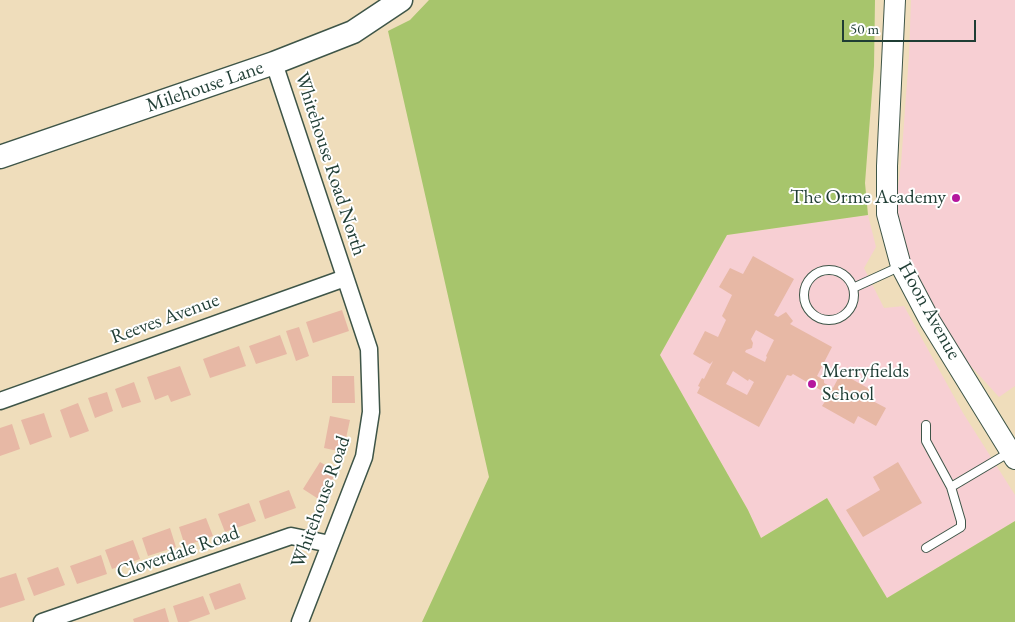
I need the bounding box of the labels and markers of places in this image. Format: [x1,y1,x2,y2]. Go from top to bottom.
place label: The Orme Academy [790,186,946,210]
marker: The Orme Academy [950,192,962,204]
place label: Merryfields School [822,360,909,407]
marker: Merryfields School [806,378,818,390]

